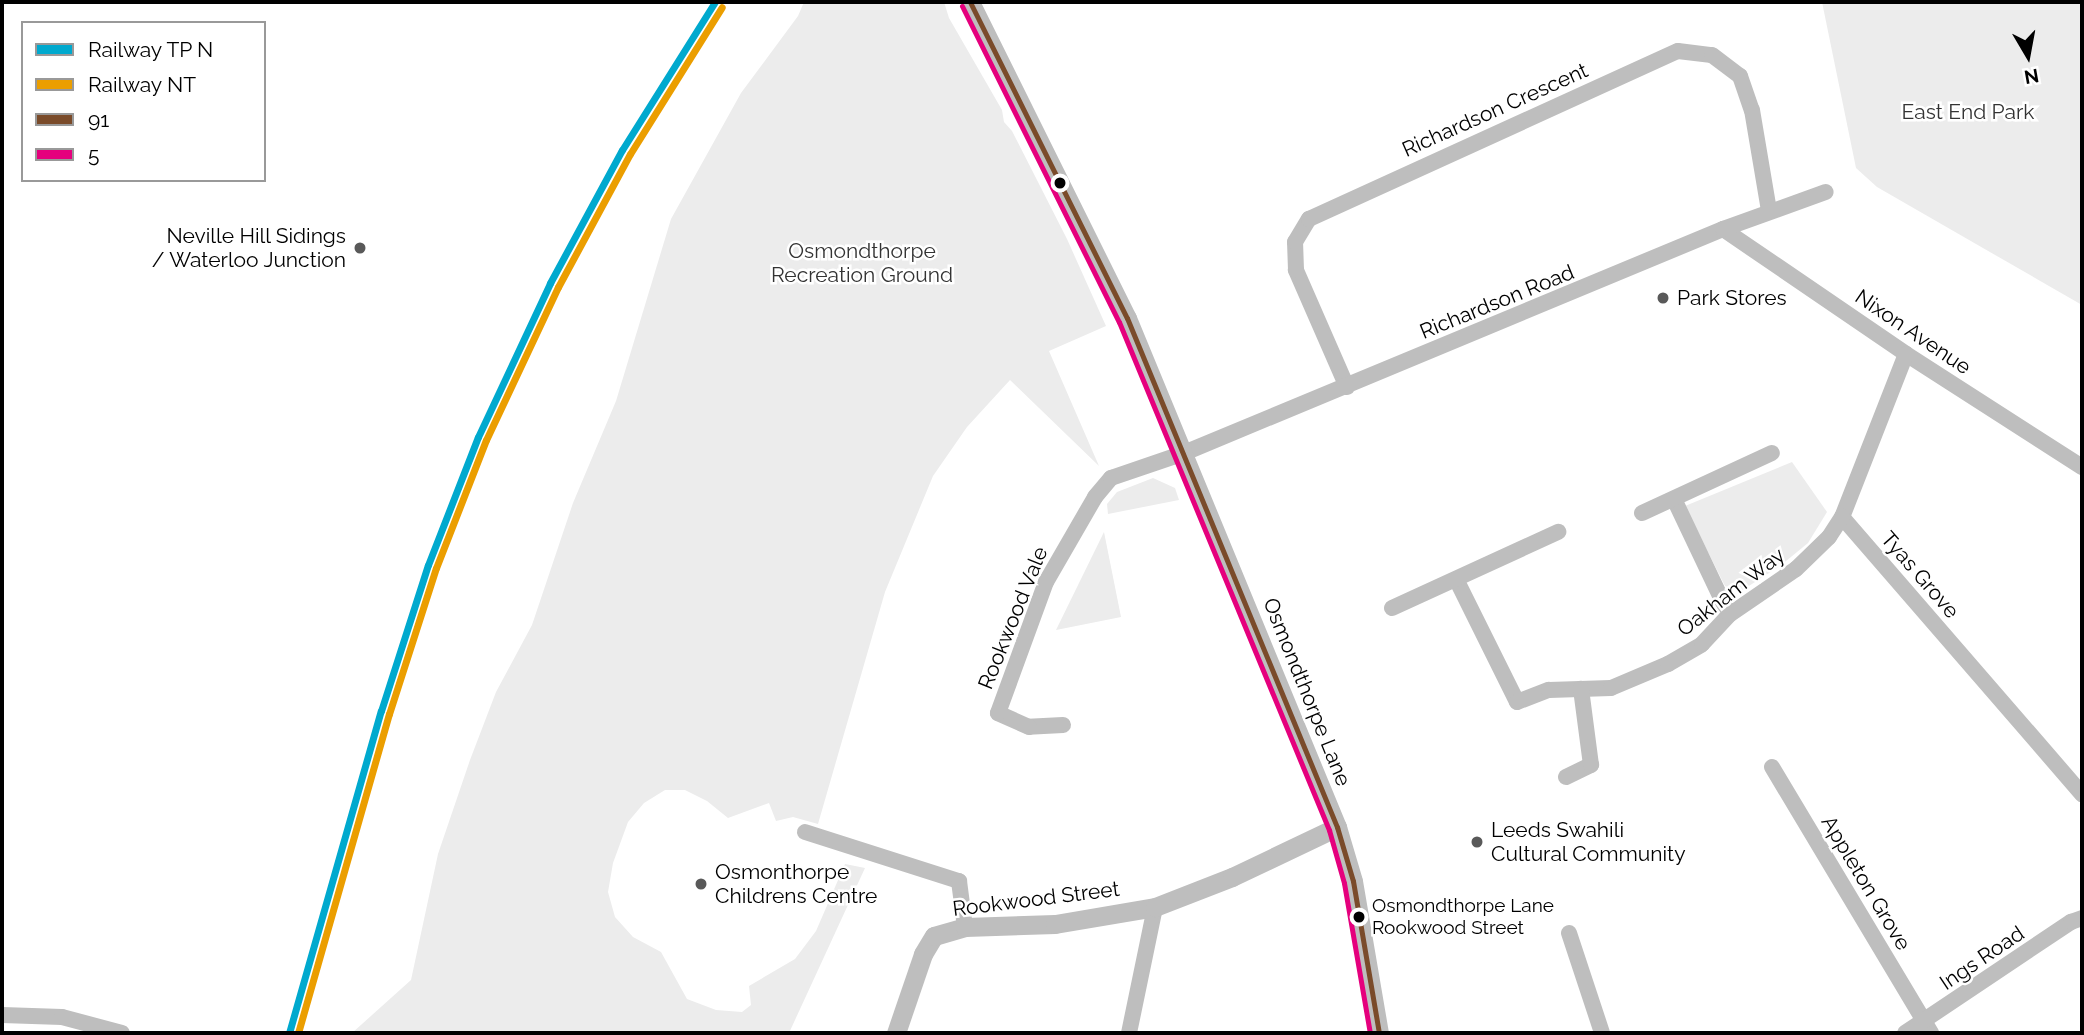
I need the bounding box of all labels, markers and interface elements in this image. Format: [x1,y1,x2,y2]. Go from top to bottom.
legend [21,21,266,182]
north arrow [1993,21,2063,91]
text: Railway TP N [88,37,213,62]
street label: Richardson Crescent [1398,58,1592,162]
text: N [2023,65,2041,89]
text: Railway NT [88,72,196,97]
park label: East End Park [1902,99,2034,125]
text: 91 [88,107,109,132]
text: 5 [88,142,99,167]
unlabelled marker [1053,176,1067,190]
place label: Neville Hill Sidings / Waterloo Junction [151,223,346,273]
park label: Osmondthorpe Recreation Ground [771,238,953,288]
marker: Neville Hill Sidings / Waterloo Junction [352,240,368,256]
street label: Richardson Road [1416,260,1578,344]
street label: Nixon Avenue [1850,284,1976,380]
place label: Park Stores [1677,285,1787,311]
marker: Park Stores [1655,290,1671,306]
street label: Tyas Grove [1876,527,1964,623]
street label: Oakham Way [1672,542,1790,642]
street label: Rookwood Vale [973,543,1053,693]
street label: Osmondthorpe Lane [1258,594,1356,790]
street label: Appleton Grove [1816,811,1916,955]
place label: Leeds Swahili Cultural Community [1491,817,1686,867]
marker: Leeds Swahili Cultural Community [1469,834,1485,850]
place label: Osmonthorpe Childrens Centre [715,859,877,909]
marker: Osmonthorpe Childrens Centre [693,876,709,892]
street label: Rookwood Street [951,876,1121,922]
place label: Osmondthorpe Lane Rookwood Street [1372,895,1554,939]
marker: Osmondthorpe Lane Rookwood Street [1352,910,1366,924]
street label: Ings Road [1935,921,2029,995]

